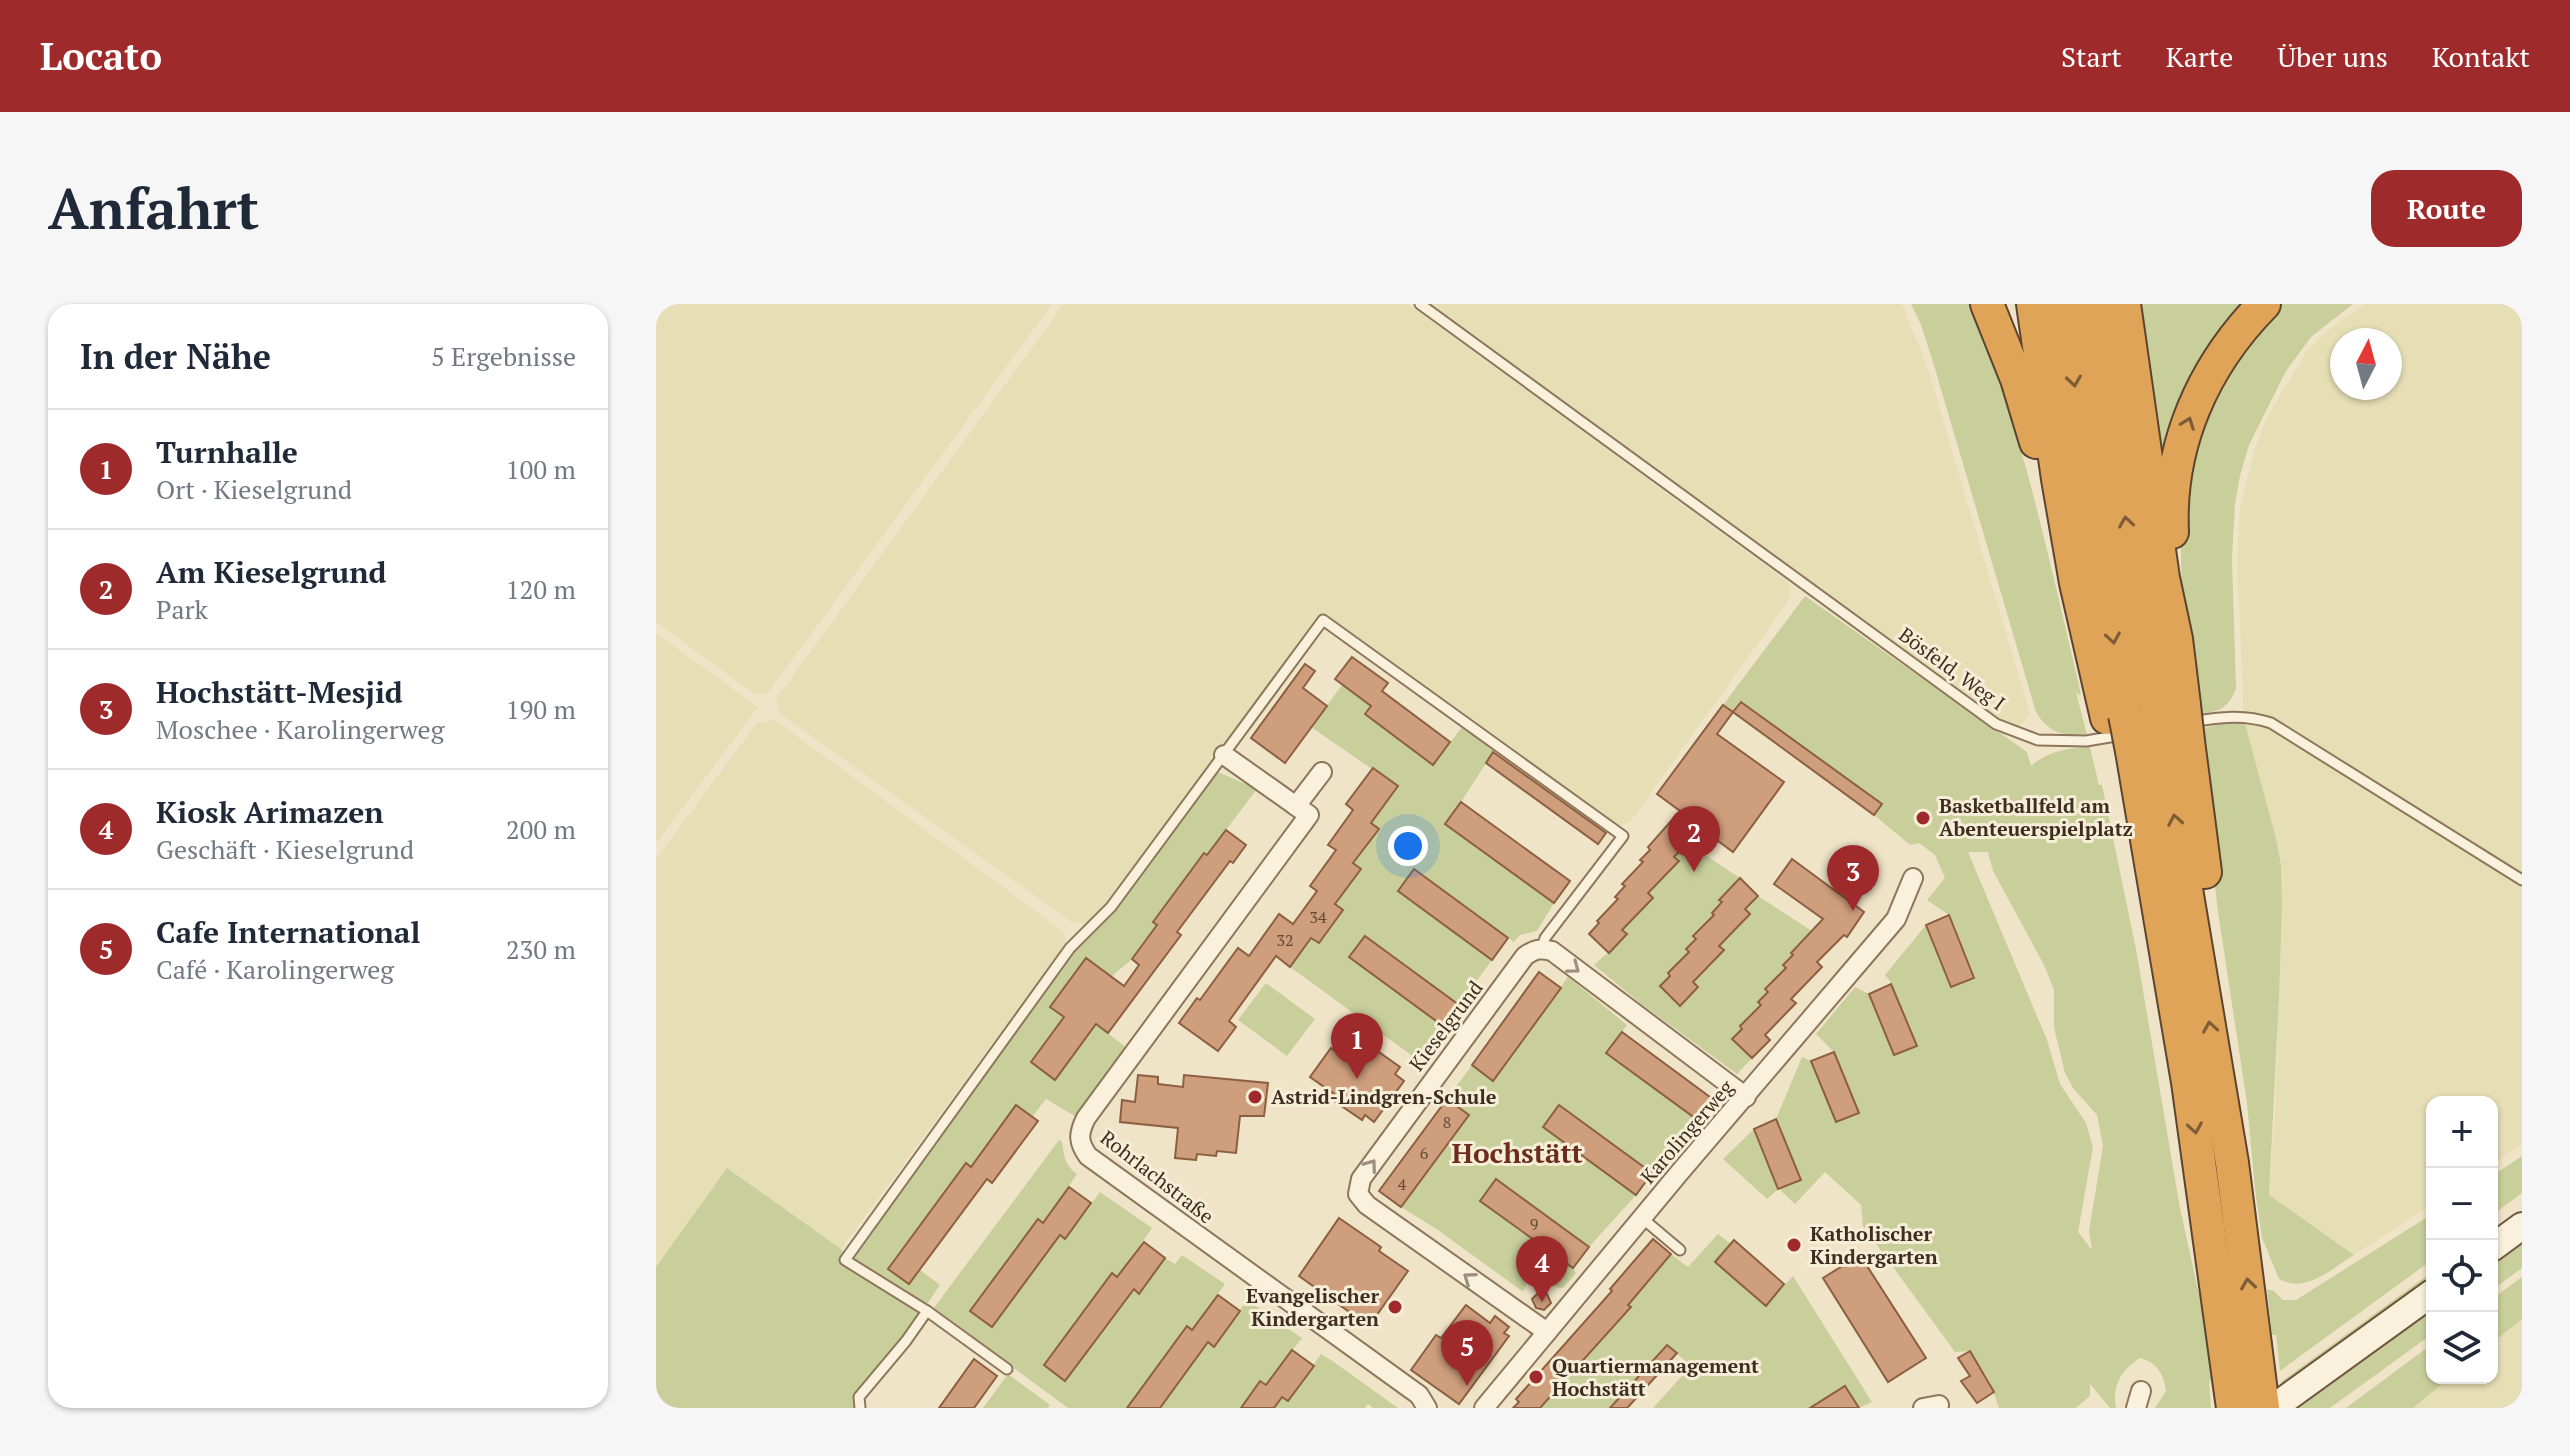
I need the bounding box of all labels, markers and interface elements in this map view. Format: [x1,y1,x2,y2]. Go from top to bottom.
text: Locato [40,31,162,81]
text: Start [2061,38,2122,75]
text: Karte [2166,38,2233,75]
text: Über uns [2277,38,2388,75]
text: Kontakt [2432,38,2530,75]
button: Route [2371,170,2522,247]
text: Anfahrt [48,171,259,245]
north arrow [2330,328,2402,400]
text: In der Nähe [80,334,271,379]
text: 5 Ergebnisse [431,339,576,373]
one-way arrow [2065,374,2082,388]
one-way arrow [2178,417,2194,431]
text: Turnhalle [156,432,298,472]
text: 1 [99,452,113,486]
text: 100 m [506,452,576,486]
text: Ort · Kieselgrund [156,472,352,506]
one-way arrow [2118,515,2135,529]
text: Am Kieselgrund [156,552,387,592]
text: 2 [99,572,113,606]
text: 120 m [506,572,576,606]
text: Park [156,592,208,626]
street label: Bösfeld, Weg I [1894,621,2011,716]
one-way arrow [2104,632,2121,645]
text: Hochstätt-Mesjid [156,672,403,712]
text: 3 [99,692,113,726]
text: 190 m [506,692,576,726]
text: Moschee · Karolingerweg [156,712,444,746]
text: Kiosk Arimazen [156,792,384,832]
place label: Basketballfeld am Abenteuerspielplatz [1939,792,2133,842]
pin: 2 [1668,806,1720,872]
marker: Basketballfeld am Abenteuerspielplatz [1914,809,1932,827]
text: 4 [99,812,113,846]
text: 200 m [506,812,576,846]
one-way arrow [2167,813,2184,827]
your location [1388,826,1428,866]
text: Geschäft · Kieselgrund [156,832,414,866]
pin: 3 [1827,845,1879,911]
house number: 34 [1309,906,1327,928]
text: Cafe International [156,912,420,952]
house number: 32 [1276,929,1294,951]
text: 5 [99,932,113,966]
text: 230 m [506,932,576,966]
text: Café · Karolingerweg [156,952,394,986]
one-way arrow [1565,958,1580,972]
street label: Kieselgrund [1403,975,1488,1076]
pin: 1 [1331,1013,1383,1079]
one-way arrow [2202,1020,2219,1034]
street label: Karolingerweg [1634,1074,1739,1189]
place label: Astrid-Lindgren-Schule [1271,1083,1497,1110]
marker: Astrid-Lindgren-Schule [1246,1088,1264,1106]
map controls [2426,1096,2498,1384]
button: + [2426,1096,2498,1168]
house number: 8 [1443,1111,1451,1133]
one-way arrow [2186,1121,2203,1135]
street label: Rohrlachstraße [1095,1124,1219,1229]
district label: Hochstätt [1451,1134,1583,1171]
house number: 6 [1420,1142,1429,1164]
one-way arrow [1362,1159,1376,1173]
button: − [2426,1168,2498,1240]
house number: 4 [1398,1173,1407,1195]
house number: 9 [1530,1213,1538,1235]
place label: Katholischer Kindergarten [1810,1220,1938,1270]
pin: 4 [1516,1236,1568,1302]
marker: Katholischer Kindergarten [1785,1236,1803,1254]
button: locate [2426,1240,2498,1312]
one-way arrow [1464,1273,1478,1288]
one-way arrow [2240,1277,2257,1291]
place label: Evangelischer Kindergarten [1246,1282,1379,1332]
marker: Evangelischer Kindergarten [1386,1298,1404,1316]
button: layers [2426,1312,2498,1384]
pin: 5 [1441,1320,1493,1386]
place label: Quartiermanagement Hochstätt [1552,1352,1759,1402]
marker: Quartiermanagement Hochstätt [1527,1368,1545,1386]

